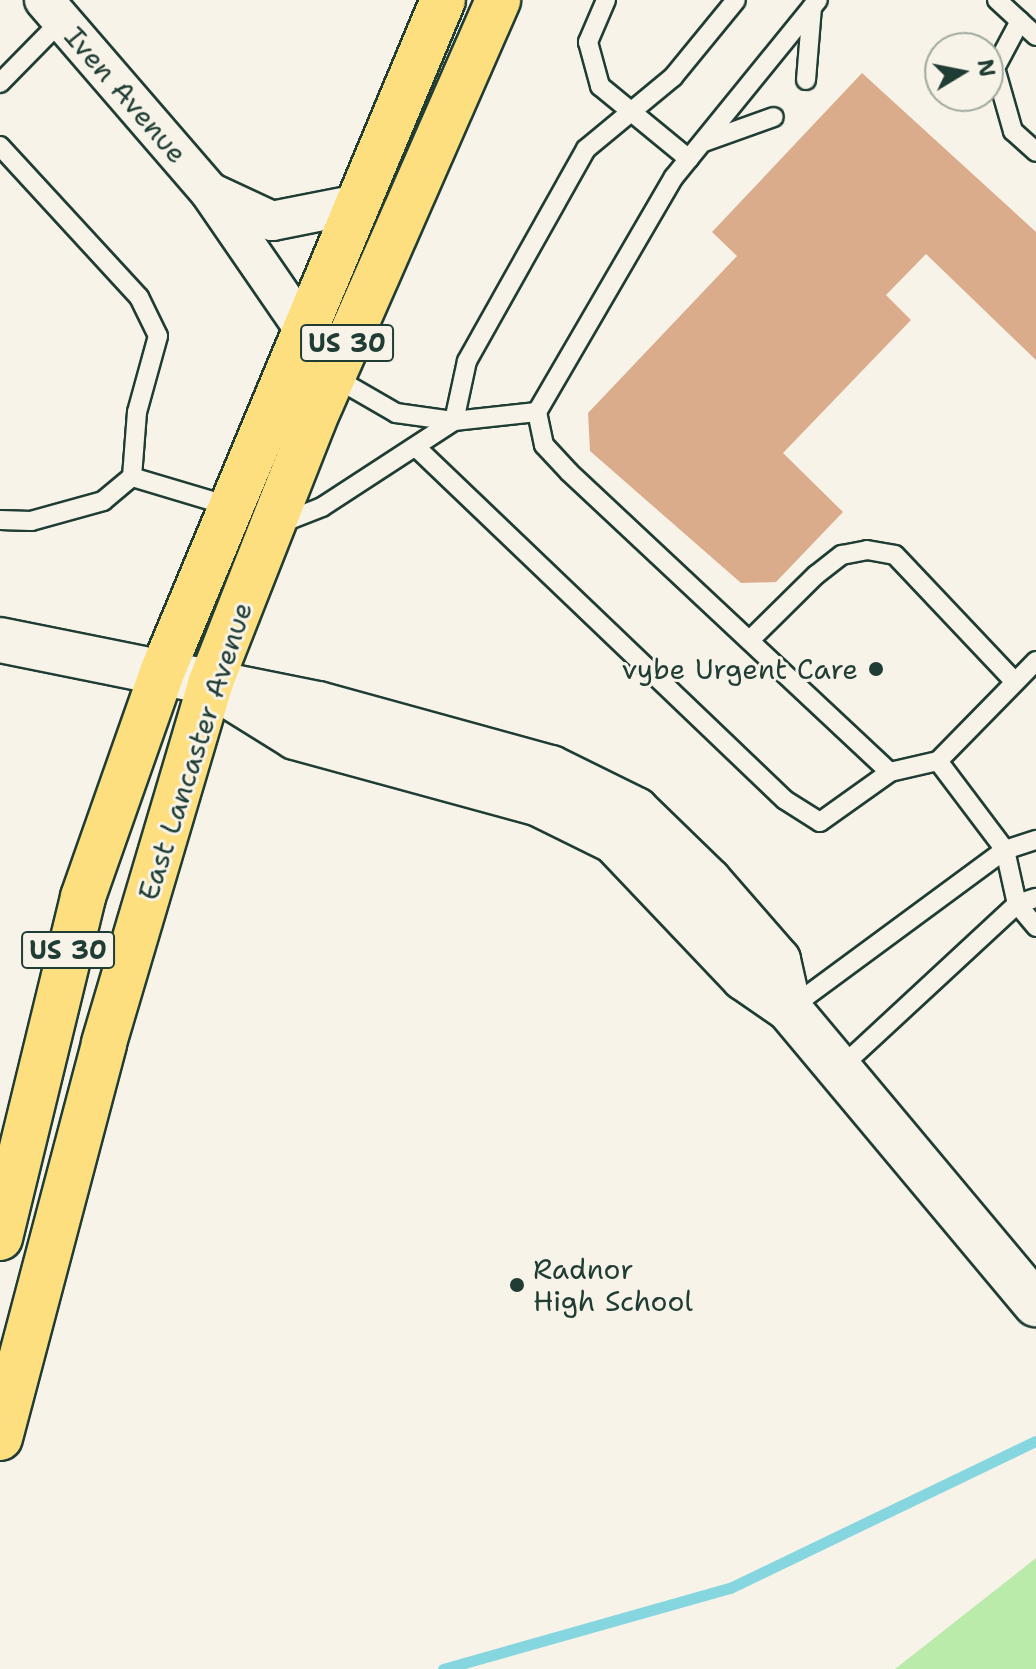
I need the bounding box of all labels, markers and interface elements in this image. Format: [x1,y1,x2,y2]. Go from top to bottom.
street label: Iven Avenue [58,20,194,170]
north arrow [924,32,1004,112]
text: N [970,57,1002,79]
road number: US 30 [299,321,395,365]
street label: East Lancaster Avenue [131,598,259,904]
place label: vybe Urgent Care [622,652,858,686]
marker: vybe Urgent Care [865,658,887,680]
road number: US 30 [20,928,116,972]
place label: Radnor High School [533,1252,693,1318]
marker: Radnor High School [508,1276,526,1294]

